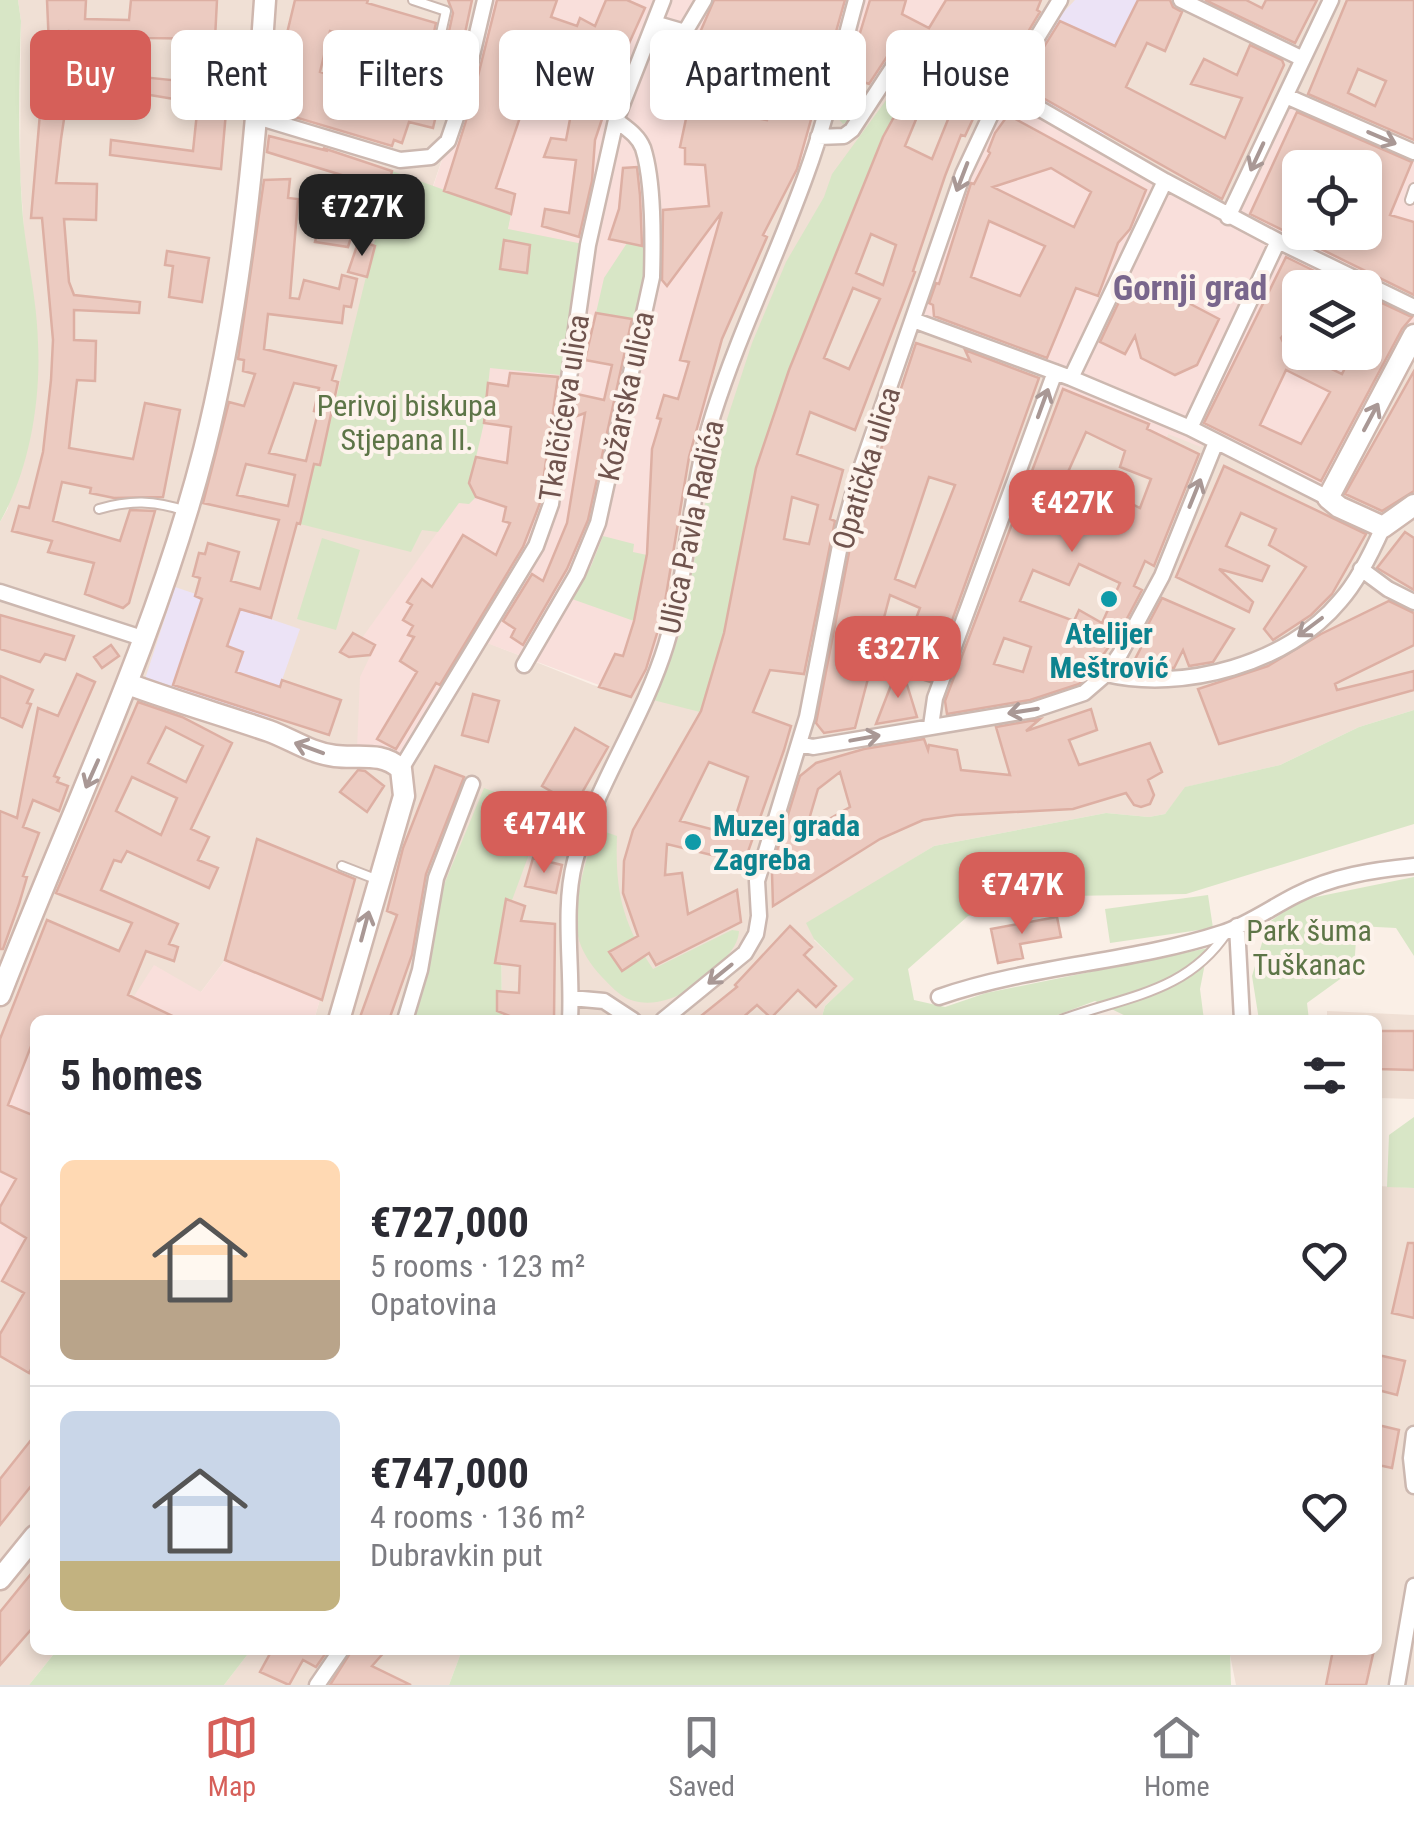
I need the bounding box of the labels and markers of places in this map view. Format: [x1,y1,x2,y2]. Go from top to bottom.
pin: €727K [292,174,432,259]
pin: €427K [1002,470,1142,555]
marker: Atelijer Meštrović [1098,588,1120,610]
pin: €327K [828,616,968,701]
place label: Atelijer Meštrović [1050,616,1168,685]
pin: €474K [474,791,614,876]
place label: Muzej grada Zagreba [713,808,860,877]
marker: Muzej grada Zagreba [682,831,704,853]
pin: €747K [952,852,1092,937]

